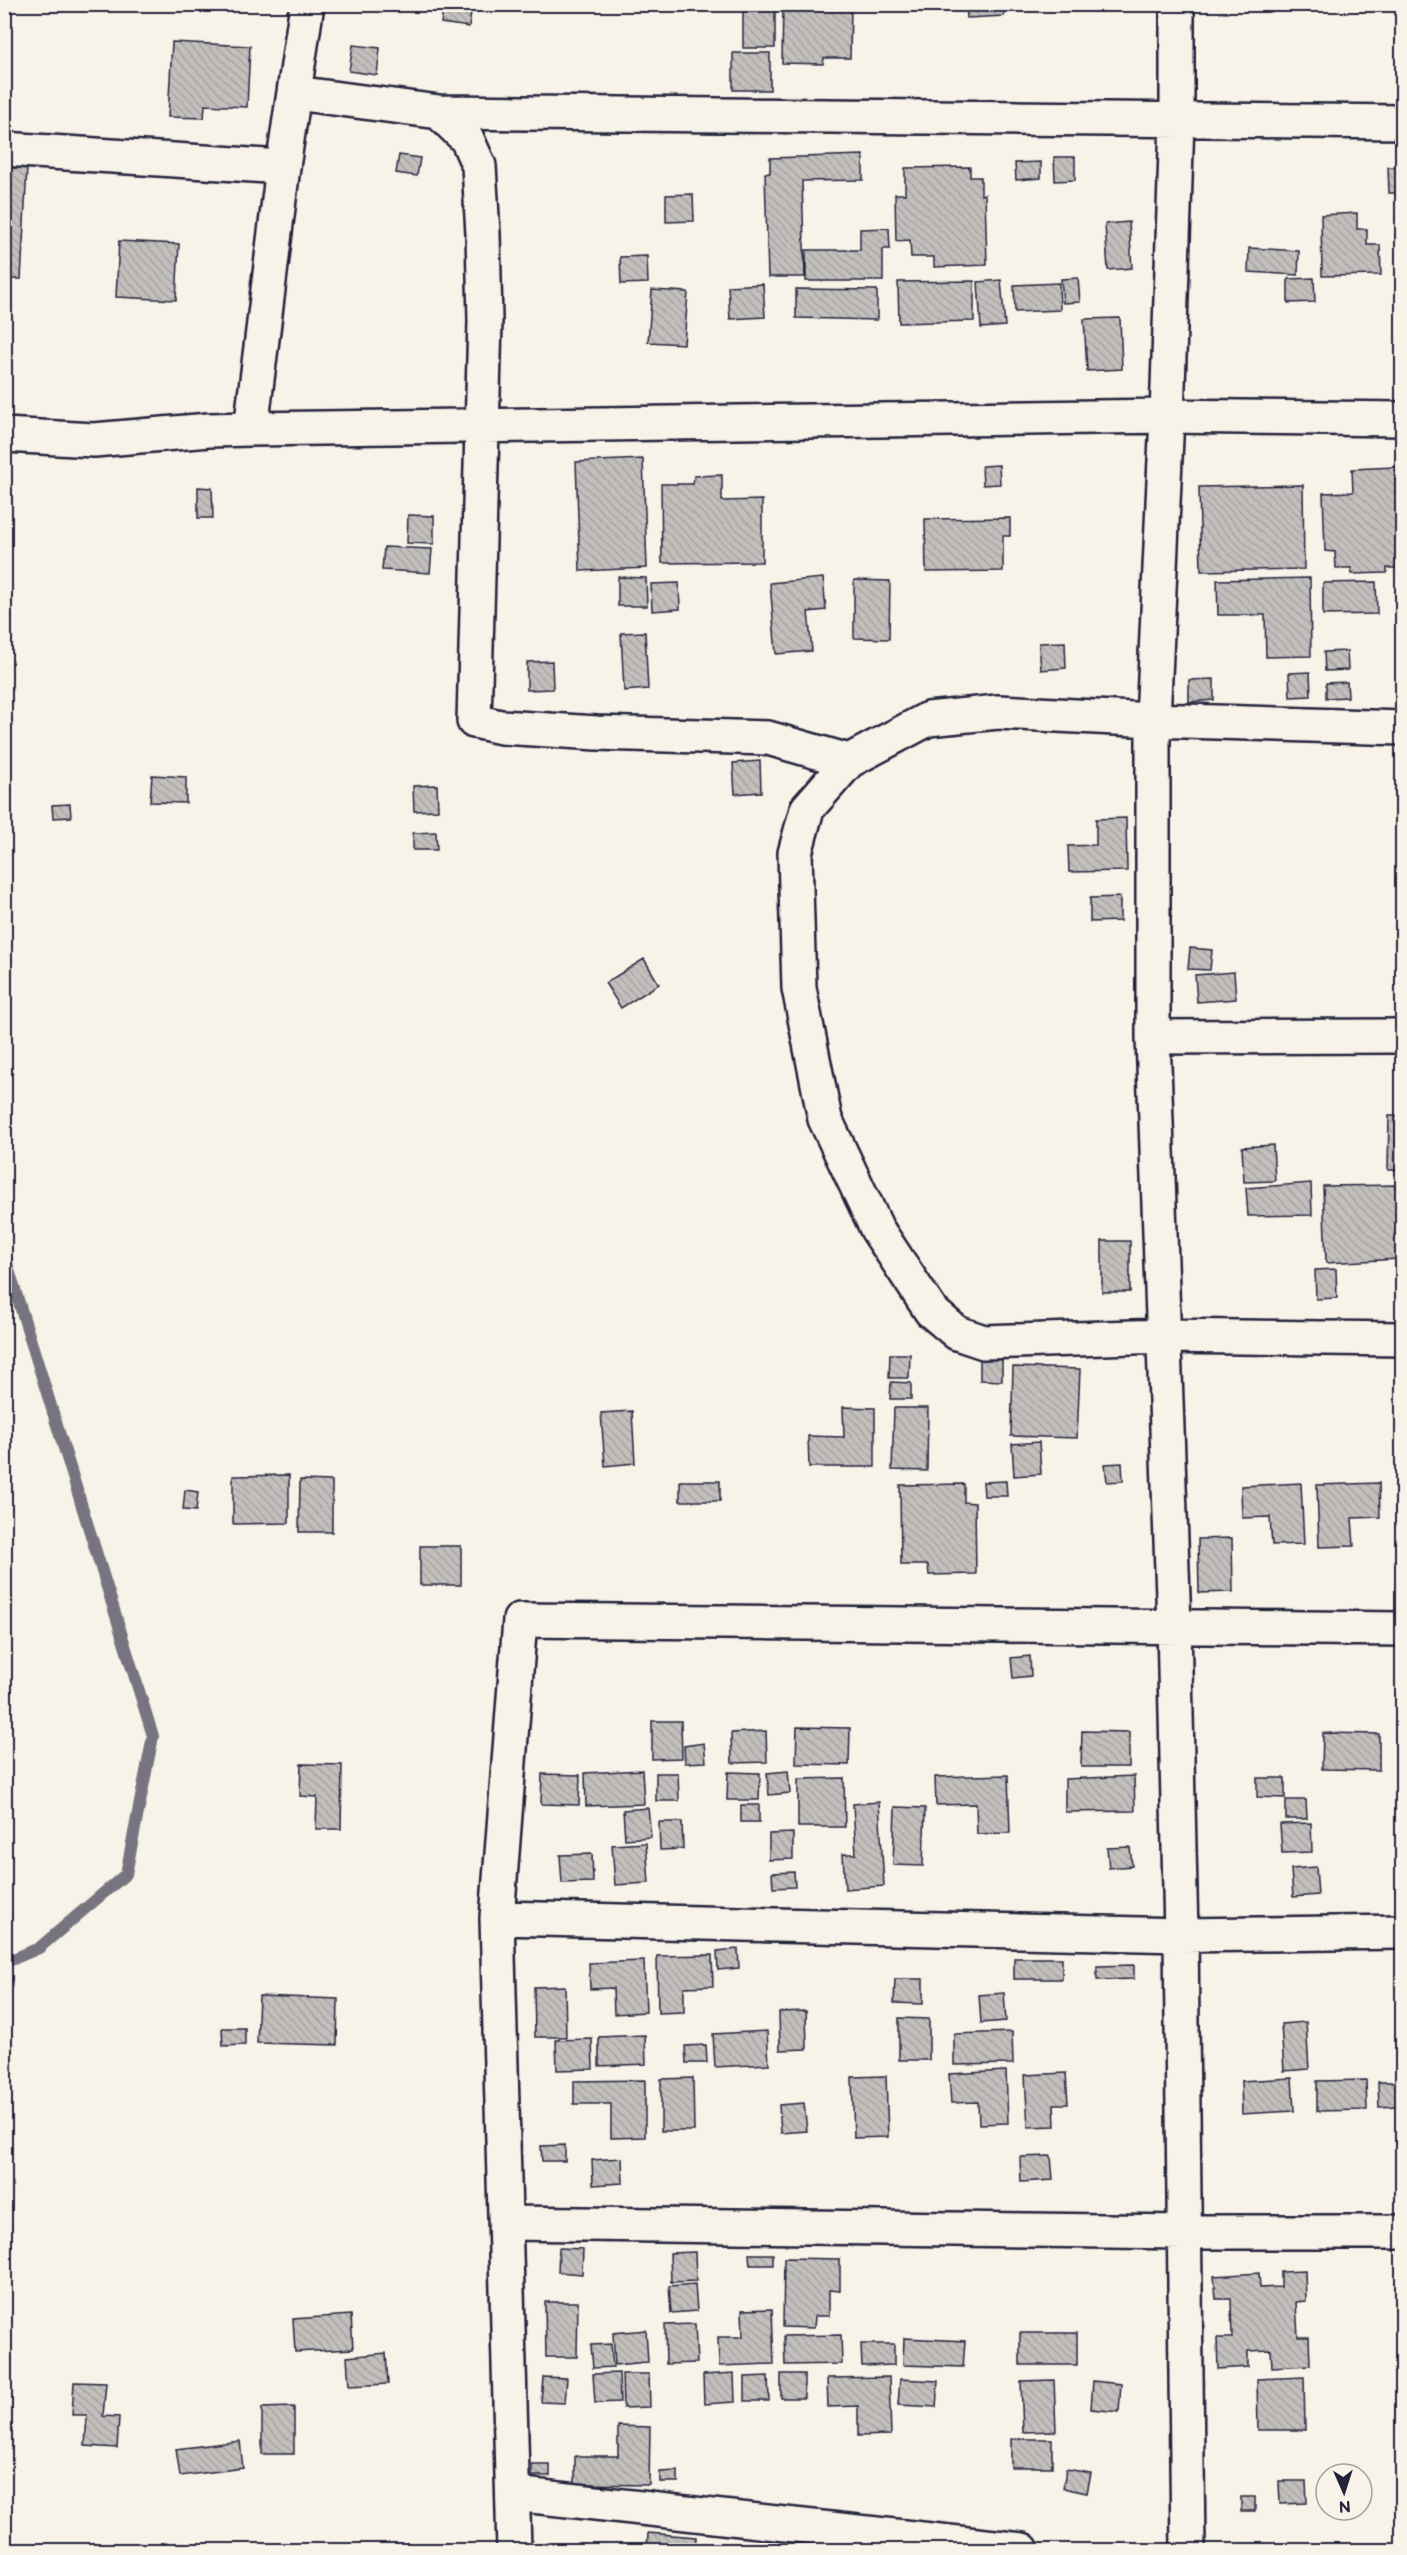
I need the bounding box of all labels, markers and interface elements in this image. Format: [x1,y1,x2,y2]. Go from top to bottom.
north arrow [1314,2462,1374,2522]
text: N [1338,2496,1351,2515]

